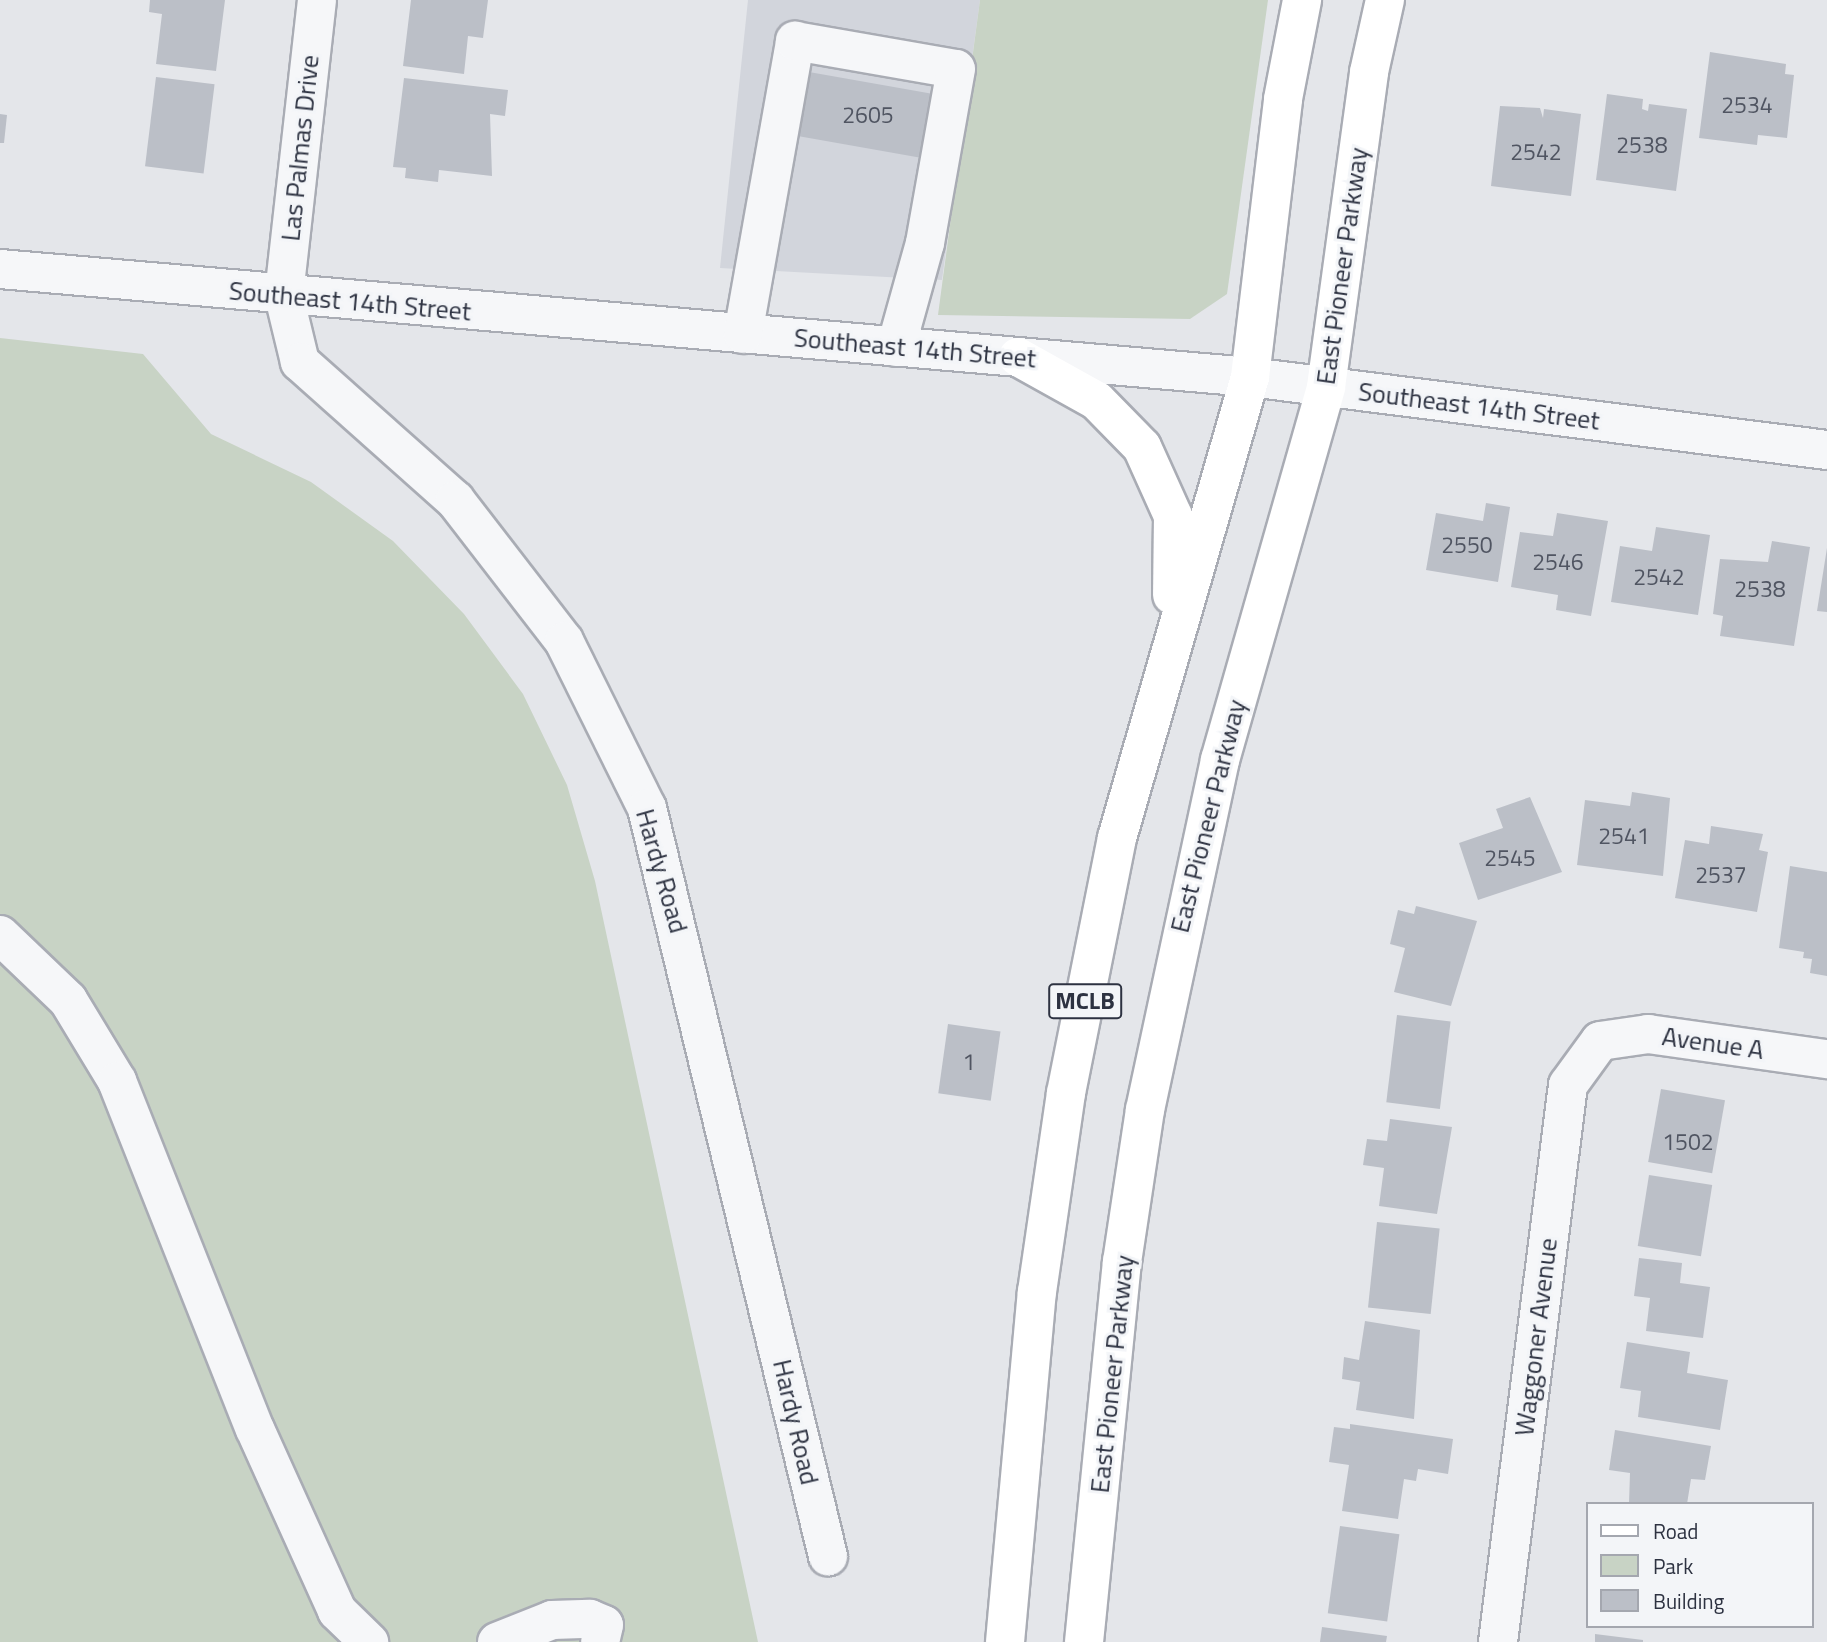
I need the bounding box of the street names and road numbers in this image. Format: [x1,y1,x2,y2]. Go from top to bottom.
street label: Las Palmas Drive [275,53,325,243]
street label: East Pioneer Parkway [1310,145,1374,387]
street label: Southeast 14th Street [228,275,472,327]
street label: Southeast 14th Street [793,322,1037,374]
street label: Southeast 14th Street [1357,376,1601,436]
street label: East Pioneer Parkway [1164,696,1252,936]
street label: Hardy Road [629,805,695,937]
road number: MCLB [1046,981,1124,1021]
street label: Avenue A [1660,1020,1766,1066]
street label: Waggoner Avenue [1508,1236,1564,1438]
street label: East Pioneer Parkway [1084,1254,1140,1494]
street label: Hardy Road [766,1356,826,1488]

